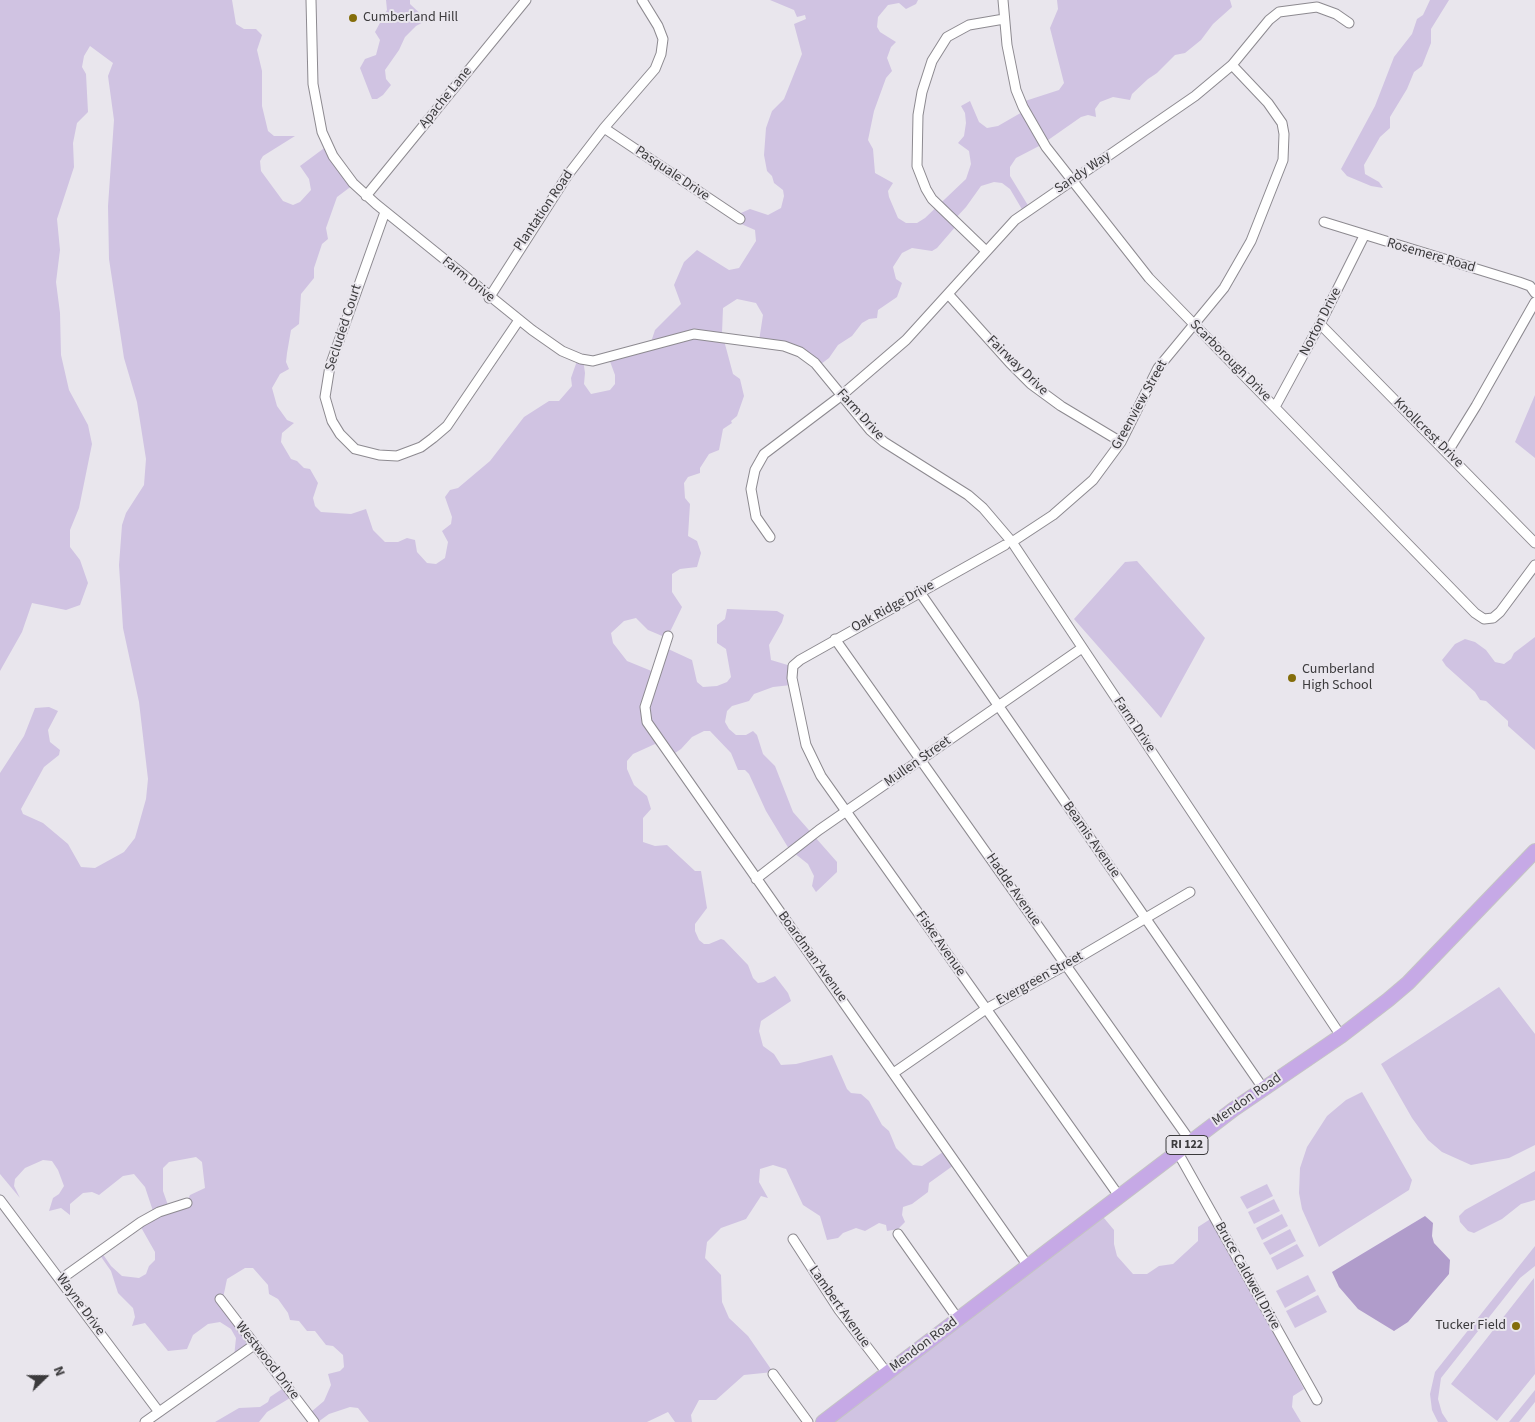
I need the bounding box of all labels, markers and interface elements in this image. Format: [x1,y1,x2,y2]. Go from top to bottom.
place label: Cumberland Hill [363,10,458,26]
marker: Cumberland Hill [347,12,359,24]
street label: Apache Lane [416,64,476,132]
street label: Pasquale Drive [632,143,712,205]
street label: Sandy Way [1052,148,1114,198]
street label: Plantation Road [511,167,577,255]
street label: Rosemere Road [1385,235,1477,277]
street label: Farm Drive [438,254,498,306]
street label: Secluded Court [322,283,366,373]
street label: Norton Drive [1297,285,1345,359]
street label: Scarborough Drive [1186,317,1274,405]
street label: Fairway Drive [983,333,1051,399]
street label: Greenview Street [1108,357,1172,453]
street label: Farm Drive [833,386,887,444]
street label: Knollcrest Drive [1390,395,1466,471]
street label: Oak Ridge Drive [849,577,937,637]
place label: Cumberland High School [1302,662,1375,694]
marker: Cumberland High School [1286,672,1298,684]
street label: Farm Drive [1109,694,1159,756]
street label: Mullen Street [881,733,955,791]
street label: Beamis Avenue [1059,799,1123,881]
street label: Hadde Avenue [982,851,1044,929]
street label: Fiske Avenue [911,908,969,980]
street label: Boardman Avenue [774,909,850,1005]
street label: Evergreen Street [994,948,1086,1010]
street label: Mendon Road [1209,1070,1285,1130]
road number: RI 122 [1166,1136,1208,1154]
street label: Bruce Caldwell Drive [1211,1219,1283,1333]
street label: Lambert Avenue [805,1263,873,1351]
street label: Wayne Drive [52,1271,108,1339]
street label: Mendon Road [887,1314,961,1376]
place label: Tucker Field [1435,1318,1506,1334]
street label: Westwood Drive [231,1319,303,1403]
marker: Tucker Field [1510,1320,1522,1332]
north arrow [20,1352,70,1402]
text: N [48,1363,70,1379]

